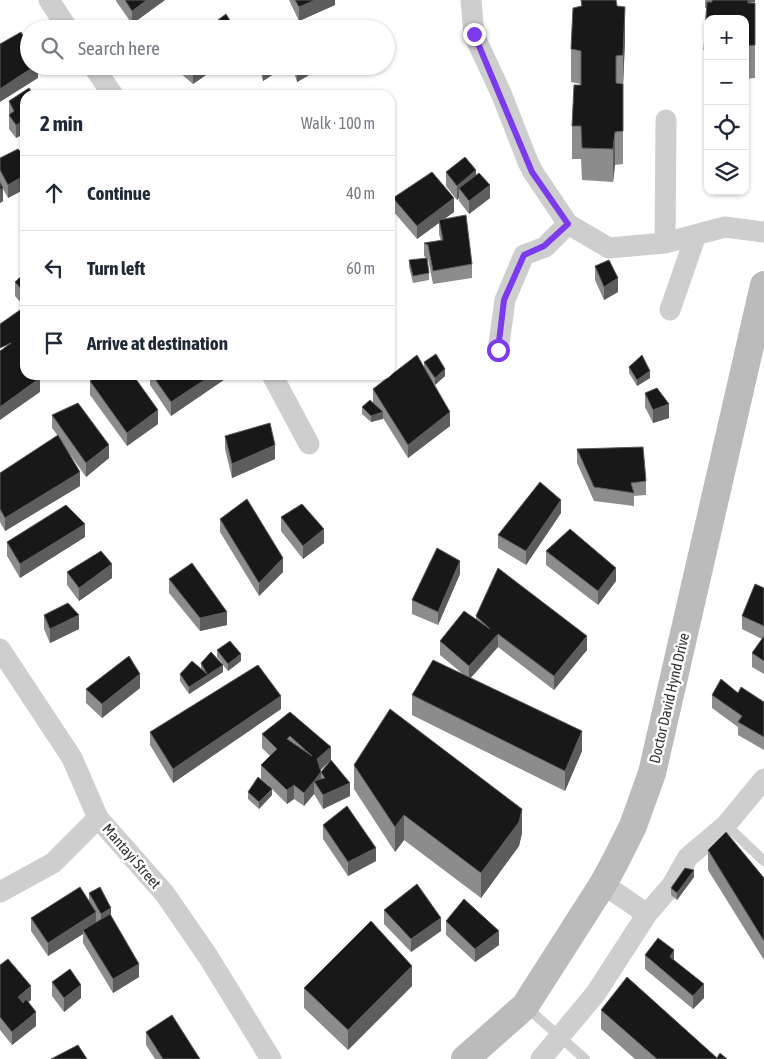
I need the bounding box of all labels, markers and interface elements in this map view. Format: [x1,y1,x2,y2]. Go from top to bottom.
map controls [704,15,749,195]
button: + [704,15,749,60]
search box [20,20,395,75]
route end [463,23,486,46]
icon: search [38,34,66,62]
text: Search here [78,37,160,59]
button: − [704,60,749,105]
button: locate [704,105,749,150]
text: 2 min [40,111,83,135]
text: Walk · 100 m [301,114,375,132]
button: layers [704,150,749,195]
icon: ahead [40,179,68,207]
text: Continue [87,182,151,204]
text: 40 m [346,184,375,202]
icon: left [40,254,68,282]
text: Turn left [87,257,145,279]
text: 60 m [346,259,375,277]
icon: arrive [40,329,68,357]
text: Arrive at destination [87,332,228,354]
route start [487,339,510,362]
street label: Doctor David Hynd Drive [646,631,692,765]
street label: Mantayi Street [99,820,165,892]

